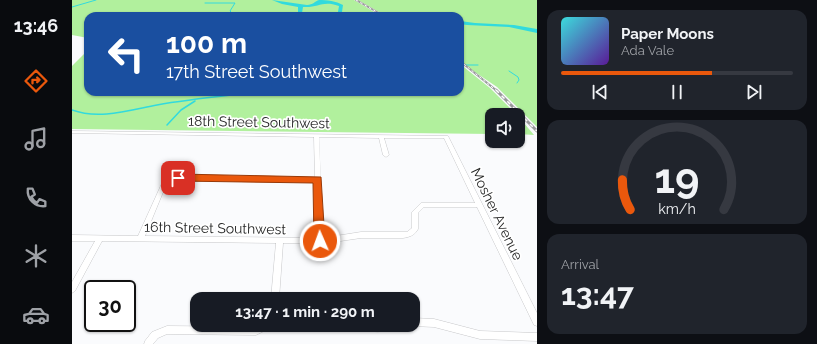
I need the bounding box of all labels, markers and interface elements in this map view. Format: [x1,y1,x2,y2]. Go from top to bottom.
text: 13:46 [14,15,58,36]
text: Paper Moons [621,25,714,43]
text: 100 m [166,27,247,60]
icon: left [100,28,152,80]
text: Ada Vale [621,43,674,58]
text: 17th Street Southwest [166,61,347,82]
icon: directions [22,67,50,95]
icon: previous [589,81,611,103]
icon: pause [666,81,688,103]
icon: next [743,81,765,103]
map controls [485,108,525,148]
button: sound [485,108,525,148]
street label: 18th Street Southwest [188,113,330,131]
icon: music [22,125,50,153]
text: 19 [654,154,700,203]
pin [161,161,195,195]
street label: Mosher Avenue [468,165,526,263]
icon: arrive [167,167,189,189]
icon: phone [22,184,50,212]
text: km/h [658,201,696,217]
street label: 16th Street Southwest [144,219,286,237]
position arrow [299,220,341,262]
icon: climate [22,242,50,270]
text: Arrival [561,257,599,272]
text: 13:47 [561,277,634,312]
speed limit sign: 30 [84,280,136,332]
icon: car [22,301,50,329]
text: 13:47 · 1 min · 290 m [235,303,375,321]

